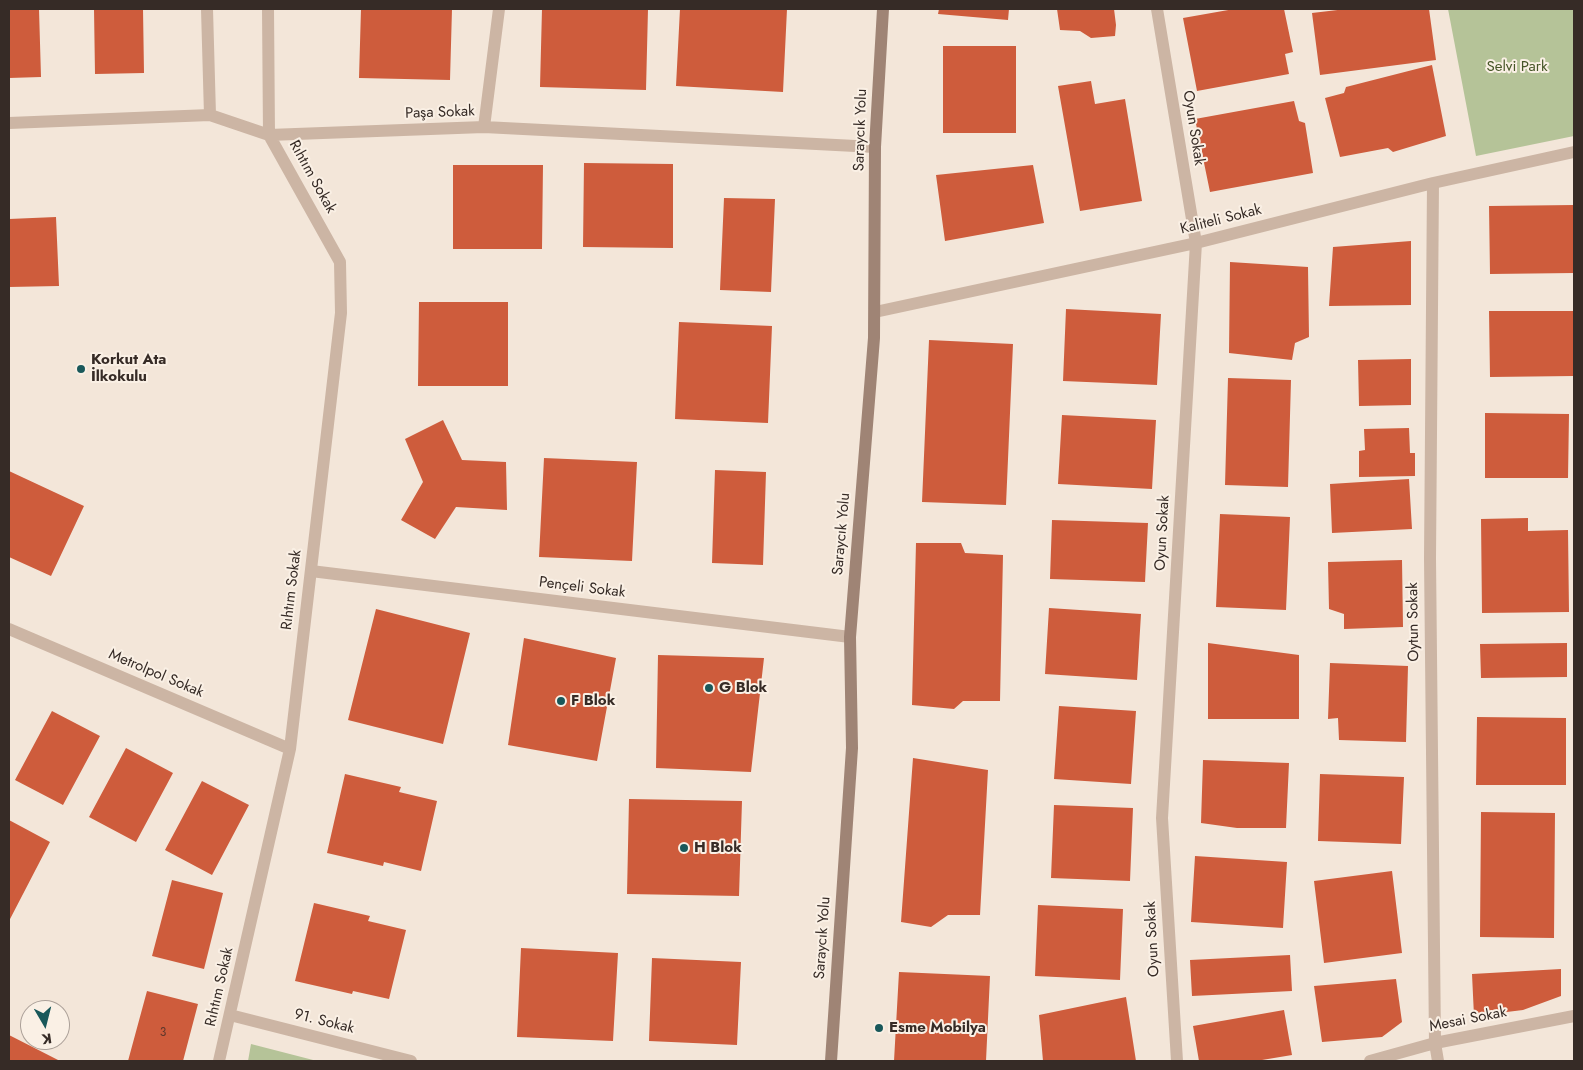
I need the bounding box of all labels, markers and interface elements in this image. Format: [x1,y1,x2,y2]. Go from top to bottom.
park label: Selvi Park [1486,58,1548,76]
street label: Saraycık Yolu [851,88,871,172]
street label: Oyun Sokak [1178,89,1208,167]
street label: Paşa Sokak [405,103,475,123]
street label: Rıhtım Sokak [285,137,339,217]
street label: Kaliteli Sokak [1179,201,1263,239]
place label: Korkut Ata İlkokulu [91,351,166,386]
marker: Korkut Ata İlkokulu [75,363,87,375]
street label: Saraycık Yolu [829,492,855,576]
street label: Oyun Sokak [1152,495,1174,571]
street label: Rıhtım Sokak [278,549,306,631]
street label: Pençeli Sokak [538,574,626,602]
street label: Oytun Sokak [1404,582,1424,662]
street label: Metrolpol Sokak [106,646,206,702]
place label: G Blok [719,679,767,697]
marker: G Blok [703,682,715,694]
place label: F Blok [571,692,615,710]
marker: F Blok [555,695,567,707]
place label: H Blok [694,839,742,857]
marker: H Blok [678,842,690,854]
street label: Saraycık Yolu [811,896,835,980]
street label: Oyun Sokak [1142,901,1164,977]
street label: Rıhtım Sokak [202,946,238,1028]
north arrow [20,1000,70,1050]
street label: Mesai Sokak [1428,1004,1508,1036]
street label: 91. Sokak [292,1006,356,1038]
place label: Esme Mobilya [889,1019,986,1037]
marker: Esme Mobilya [873,1022,885,1034]
house number: 3 [160,1026,166,1040]
text: K [41,1028,53,1049]

